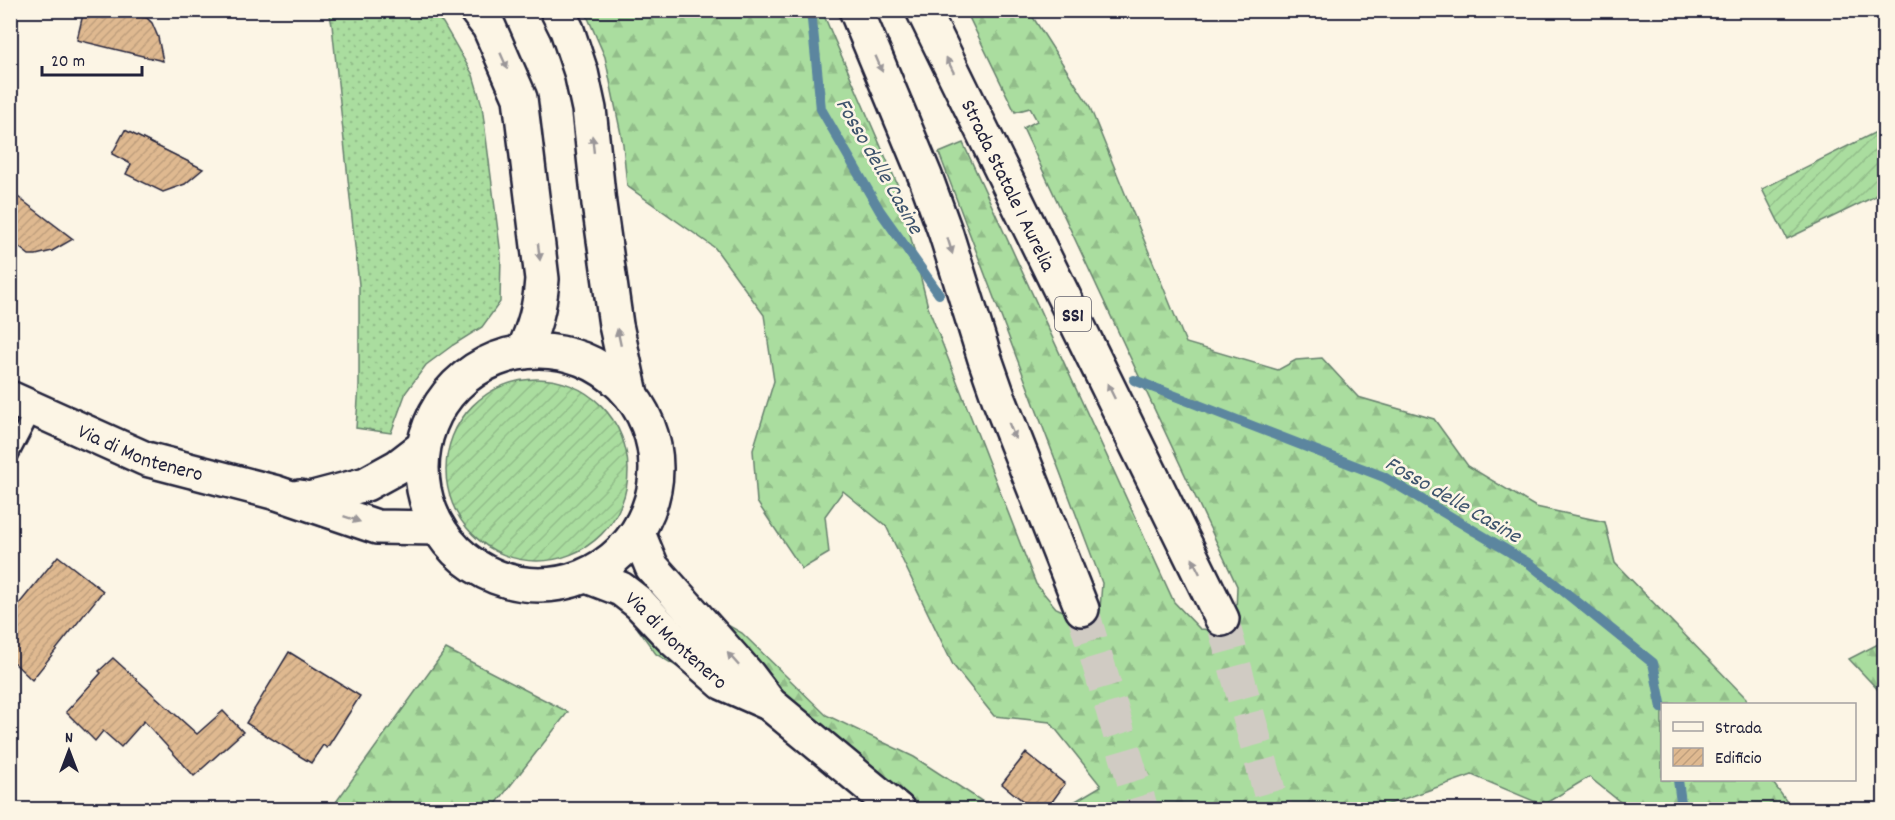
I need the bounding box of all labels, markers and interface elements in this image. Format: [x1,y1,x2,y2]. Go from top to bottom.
scale bar [42,39,142,77]
text: 20 m [51,50,85,75]
one-way arrow [499,53,509,71]
one-way arrow [874,56,884,74]
one-way arrow [946,57,955,74]
water label: Fosso delle Casine [826,93,930,242]
street label: Strada Statale 1 Aurelia [951,95,1062,279]
one-way arrow [588,134,598,153]
one-way arrow [946,237,955,255]
one-way arrow [534,242,544,261]
road number: SS1 [1055,297,1091,331]
one-way arrow [613,328,623,346]
one-way arrow [1107,382,1116,399]
street label: Via di Montenero [72,418,206,491]
one-way arrow [1008,422,1017,440]
water label: Fosso delle Casine [1378,449,1527,553]
one-way arrow [343,514,361,524]
one-way arrow [1192,558,1201,575]
street label: Via di Montenero [618,586,733,698]
one-way arrow [726,651,740,666]
legend [1661,703,1856,781]
text: Strada [1715,717,1762,742]
north arrow [39,721,99,781]
text: N [65,727,73,750]
text: Edificio [1715,747,1762,772]

